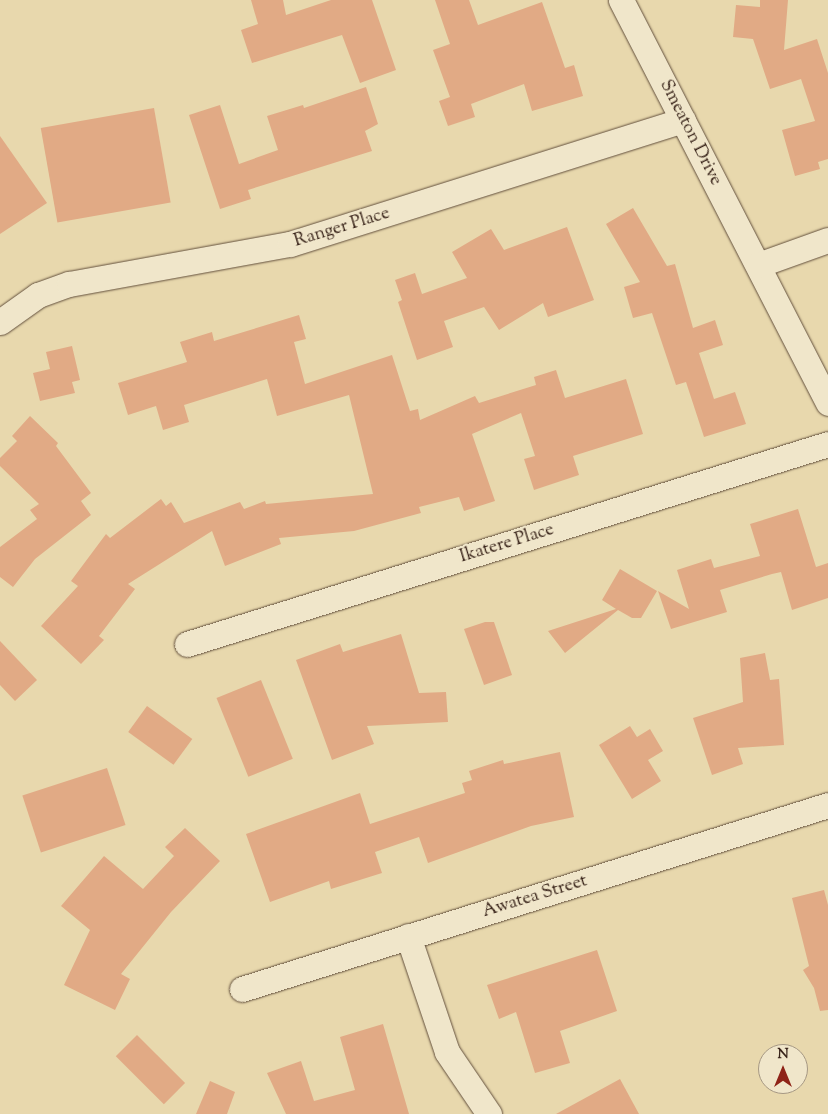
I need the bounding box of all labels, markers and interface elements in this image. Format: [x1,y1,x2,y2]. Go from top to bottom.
street label: Smeaton Drive [654,77,726,189]
street label: Ranger Place [291,203,393,253]
street label: Ikatere Place [457,519,557,569]
street label: Awatea Street [480,871,590,923]
north arrow [758,1044,808,1094]
text: N [777,1045,789,1065]

